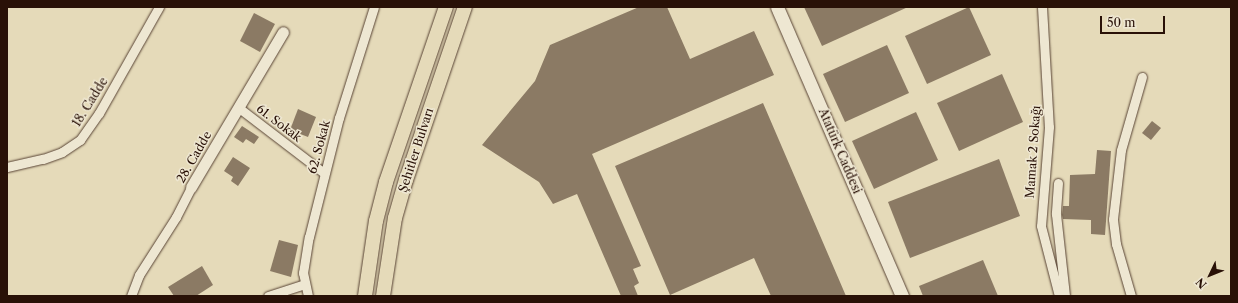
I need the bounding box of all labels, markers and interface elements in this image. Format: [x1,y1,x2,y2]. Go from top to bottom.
scale bar [1102,8,1167,34]
text: 50 m [1107,15,1136,30]
street label: 18. Cadde [69,75,111,129]
street label: 61. Sokak [254,101,304,145]
street label: Mamak 2 Sokağı [1023,105,1043,199]
street label: Şehitler Bulvarı [396,106,436,194]
street label: Atatürk Caddesi [815,106,865,196]
street label: 62. Sokak [305,119,333,175]
street label: 28. Cadde [173,129,215,185]
north arrow [1190,255,1230,295]
text: N [1193,275,1210,291]

